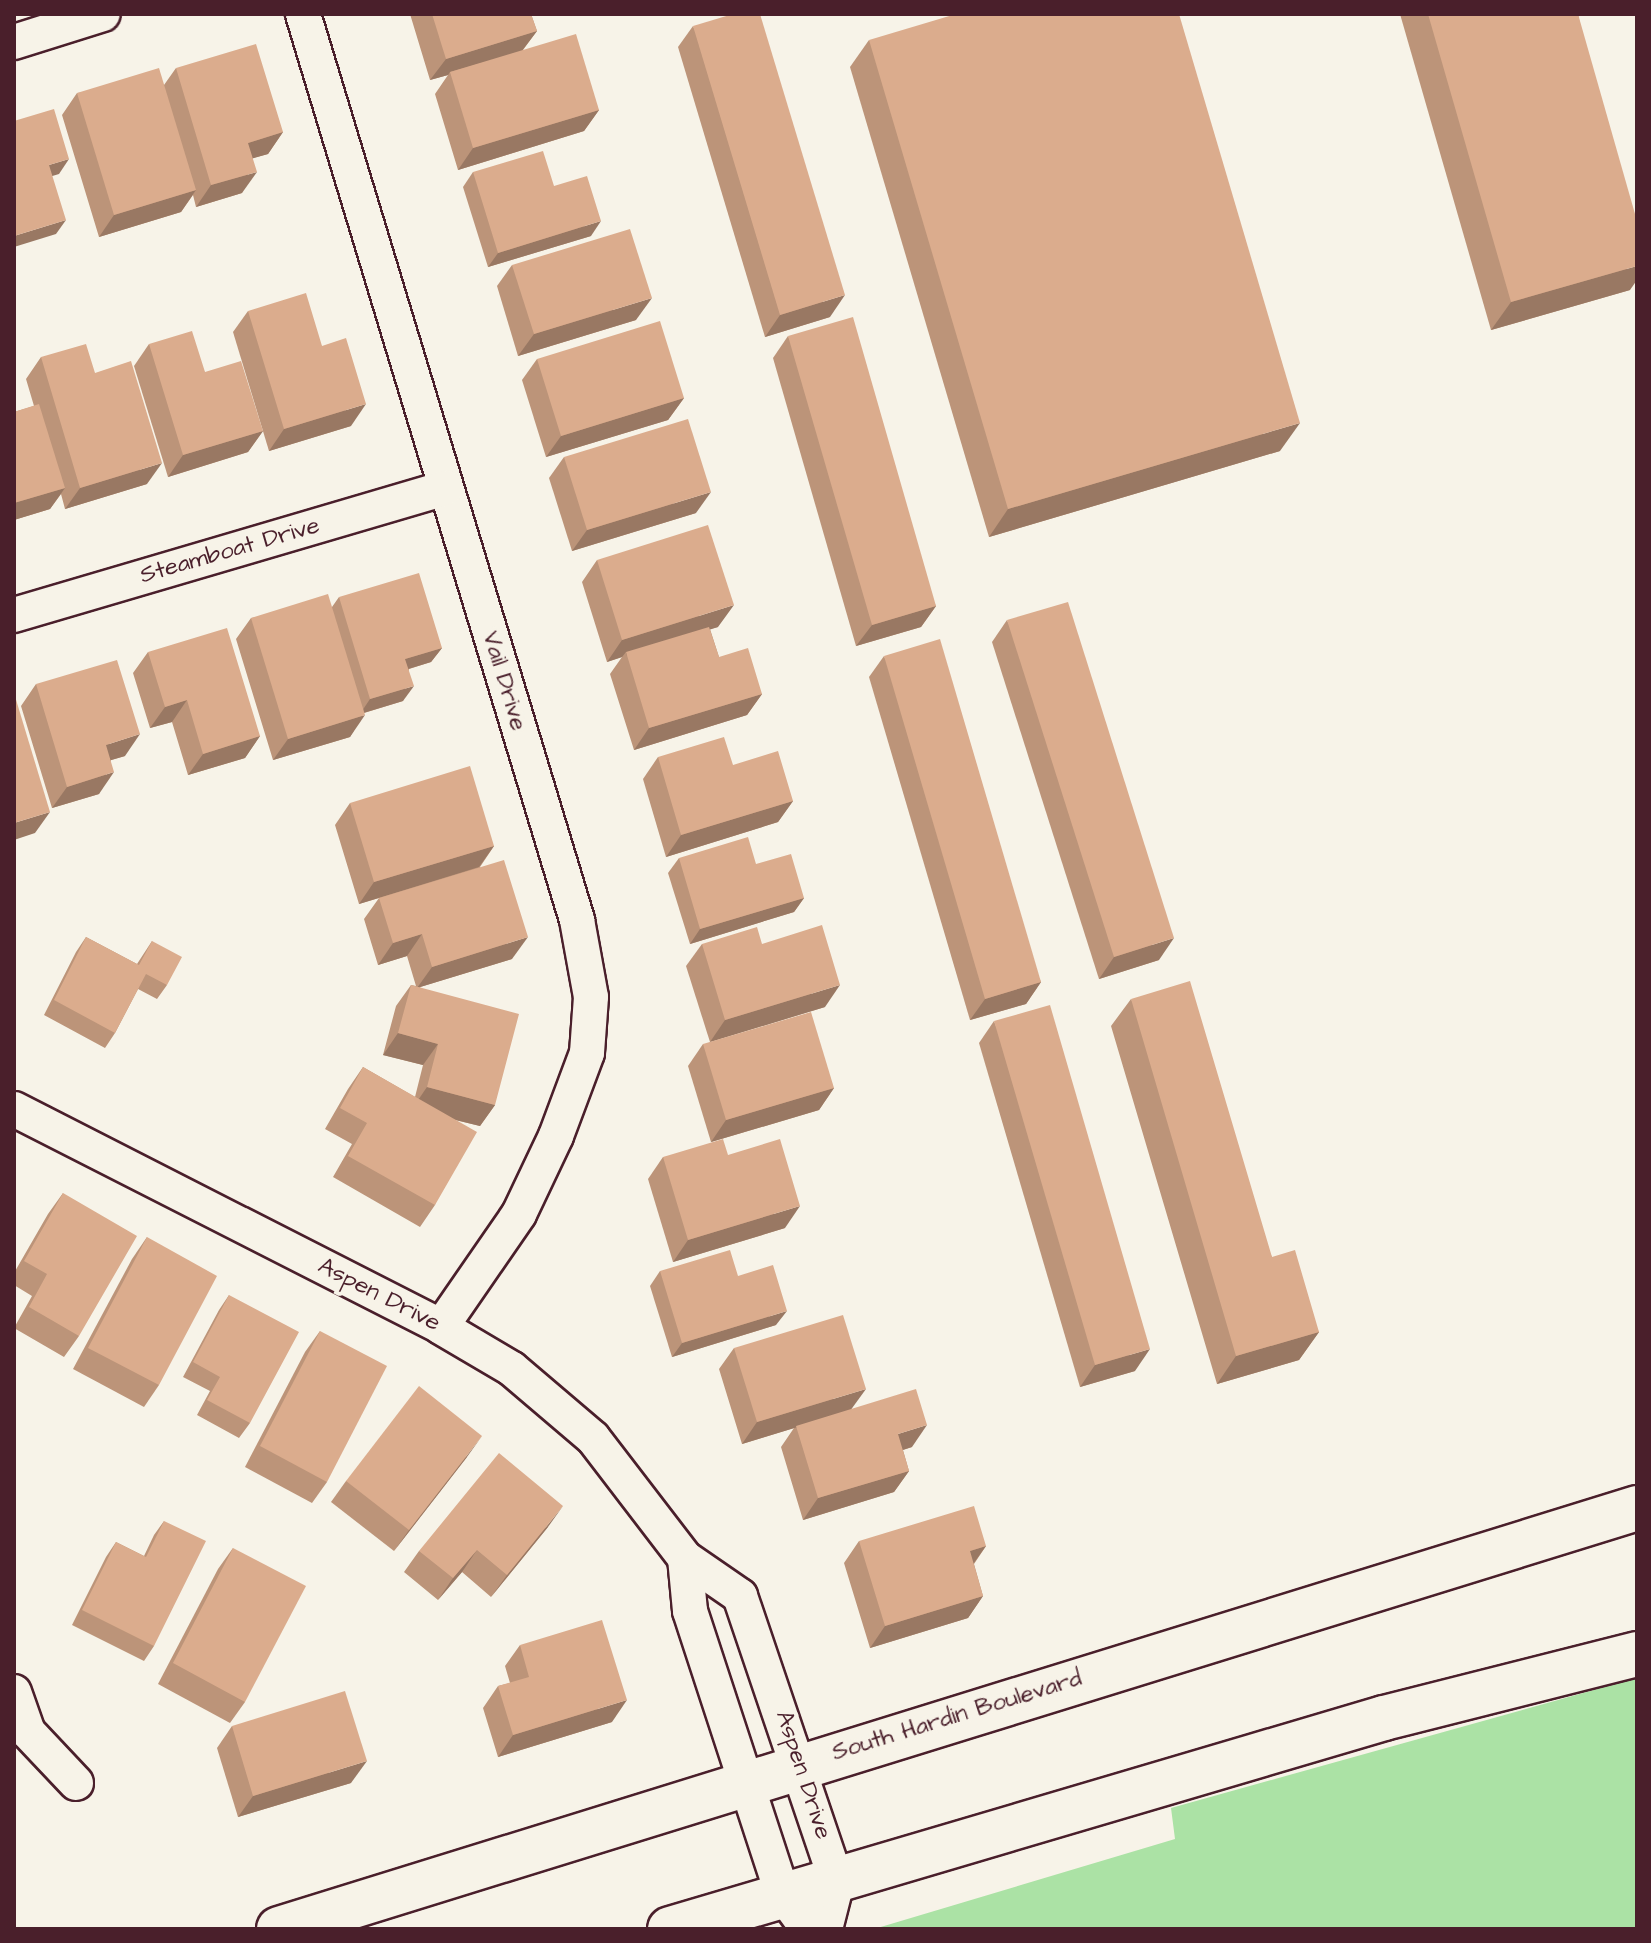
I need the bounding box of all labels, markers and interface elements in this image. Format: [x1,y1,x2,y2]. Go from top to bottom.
street label: Steamboat Drive [137,512,323,590]
street label: Vail Drive [475,628,533,734]
street label: Aspen Drive [313,1252,445,1338]
street label: South Hardin Boulevard [829,1664,1085,1768]
street label: Aspen Drive [769,1707,837,1843]

